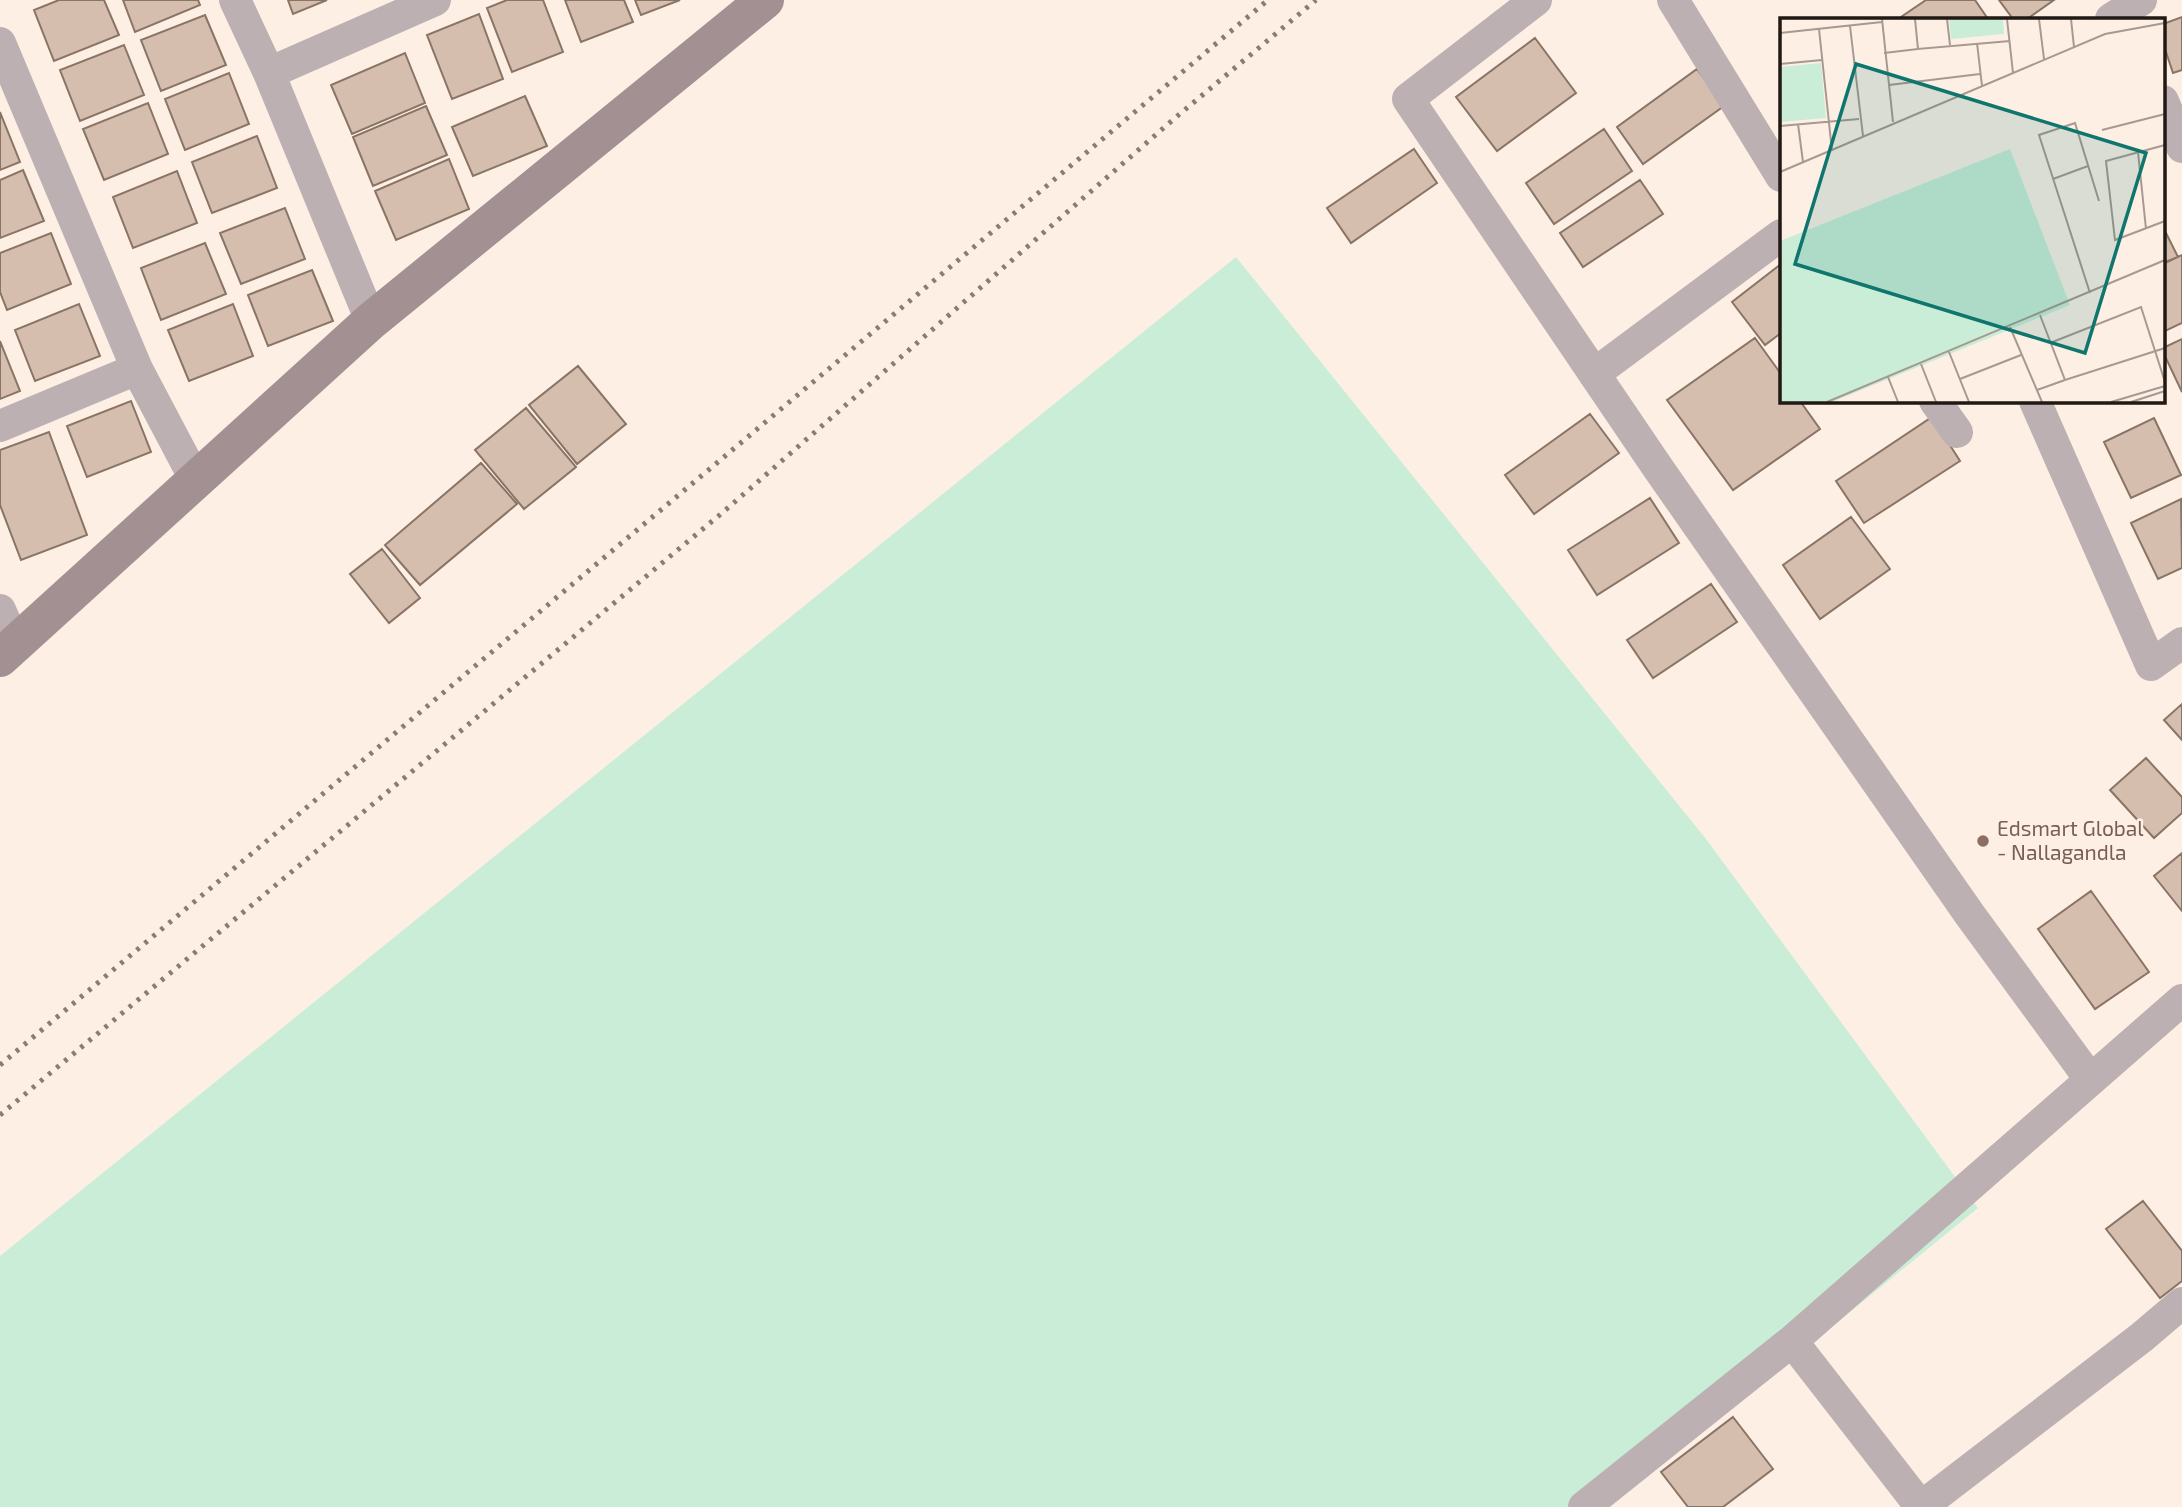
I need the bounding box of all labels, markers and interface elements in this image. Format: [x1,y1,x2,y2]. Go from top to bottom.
inset map [1780,18,2164,402]
place label: Edsmart Global - Nallagandla [1997,815,2144,864]
marker: Edsmart Global - Nallagandla [1975,833,1991,849]

